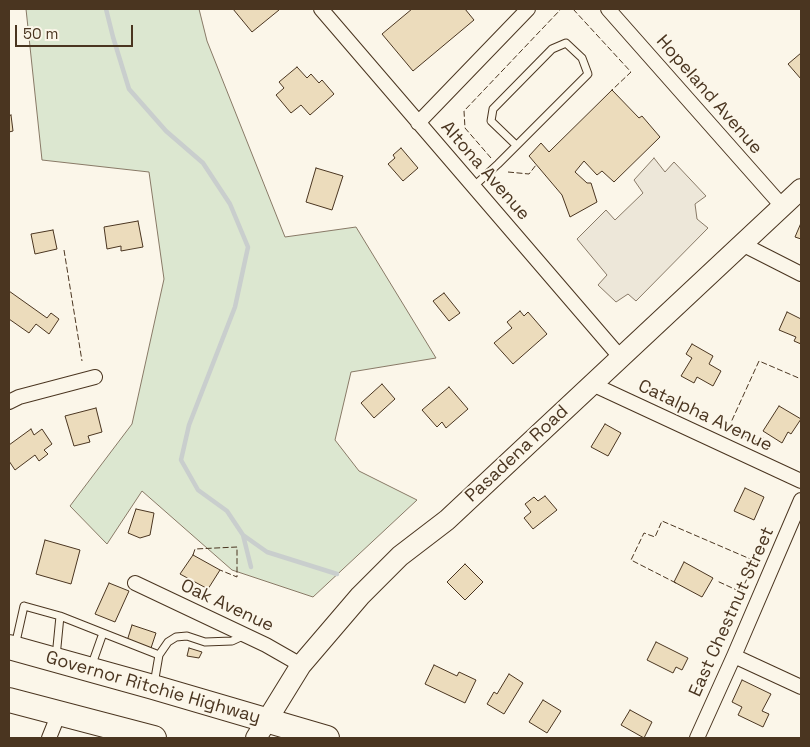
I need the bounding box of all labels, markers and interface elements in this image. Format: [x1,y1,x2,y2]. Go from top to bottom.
scale bar [18,15,135,47]
text: 50 m [23,24,58,43]
street label: Hopeland Avenue [651,31,767,159]
street label: Altona Avenue [436,117,534,225]
street label: Catalpha Avenue [635,375,775,457]
street label: Pasadena Road [461,401,573,507]
street label: East Chestnut Street [685,524,779,700]
street label: Oak Avenue [177,575,277,637]
street label: Governor Ritchie Highway [43,647,263,729]

